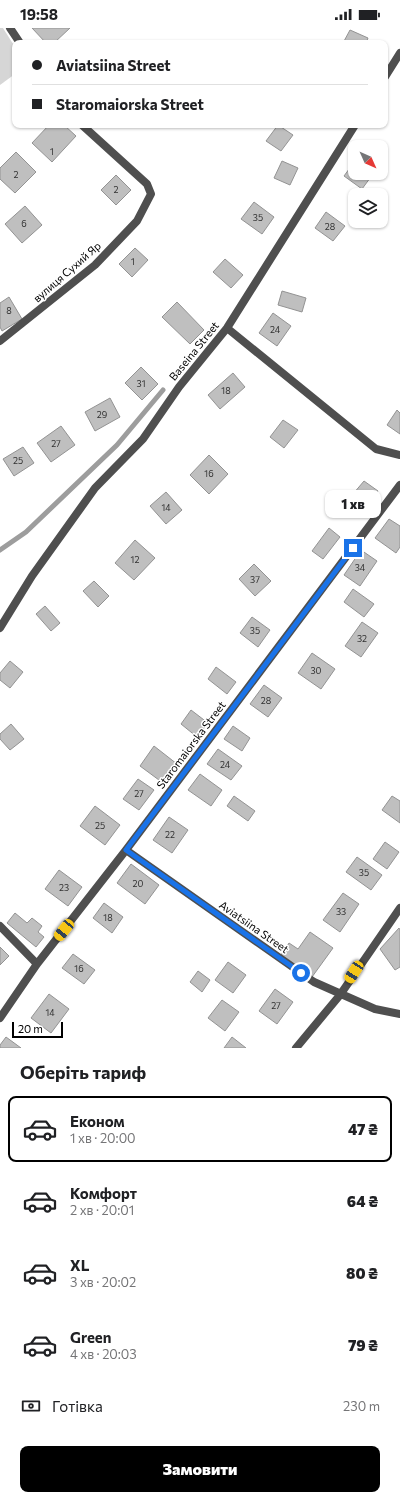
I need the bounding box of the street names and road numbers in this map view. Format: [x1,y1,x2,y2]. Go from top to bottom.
street label: вулиця Сухий Яр [30,239,103,305]
street label: Baseina Street [166,318,222,383]
street label: Staromaiorska Street [153,698,228,791]
street label: Aviatsiina Street [217,898,292,956]

